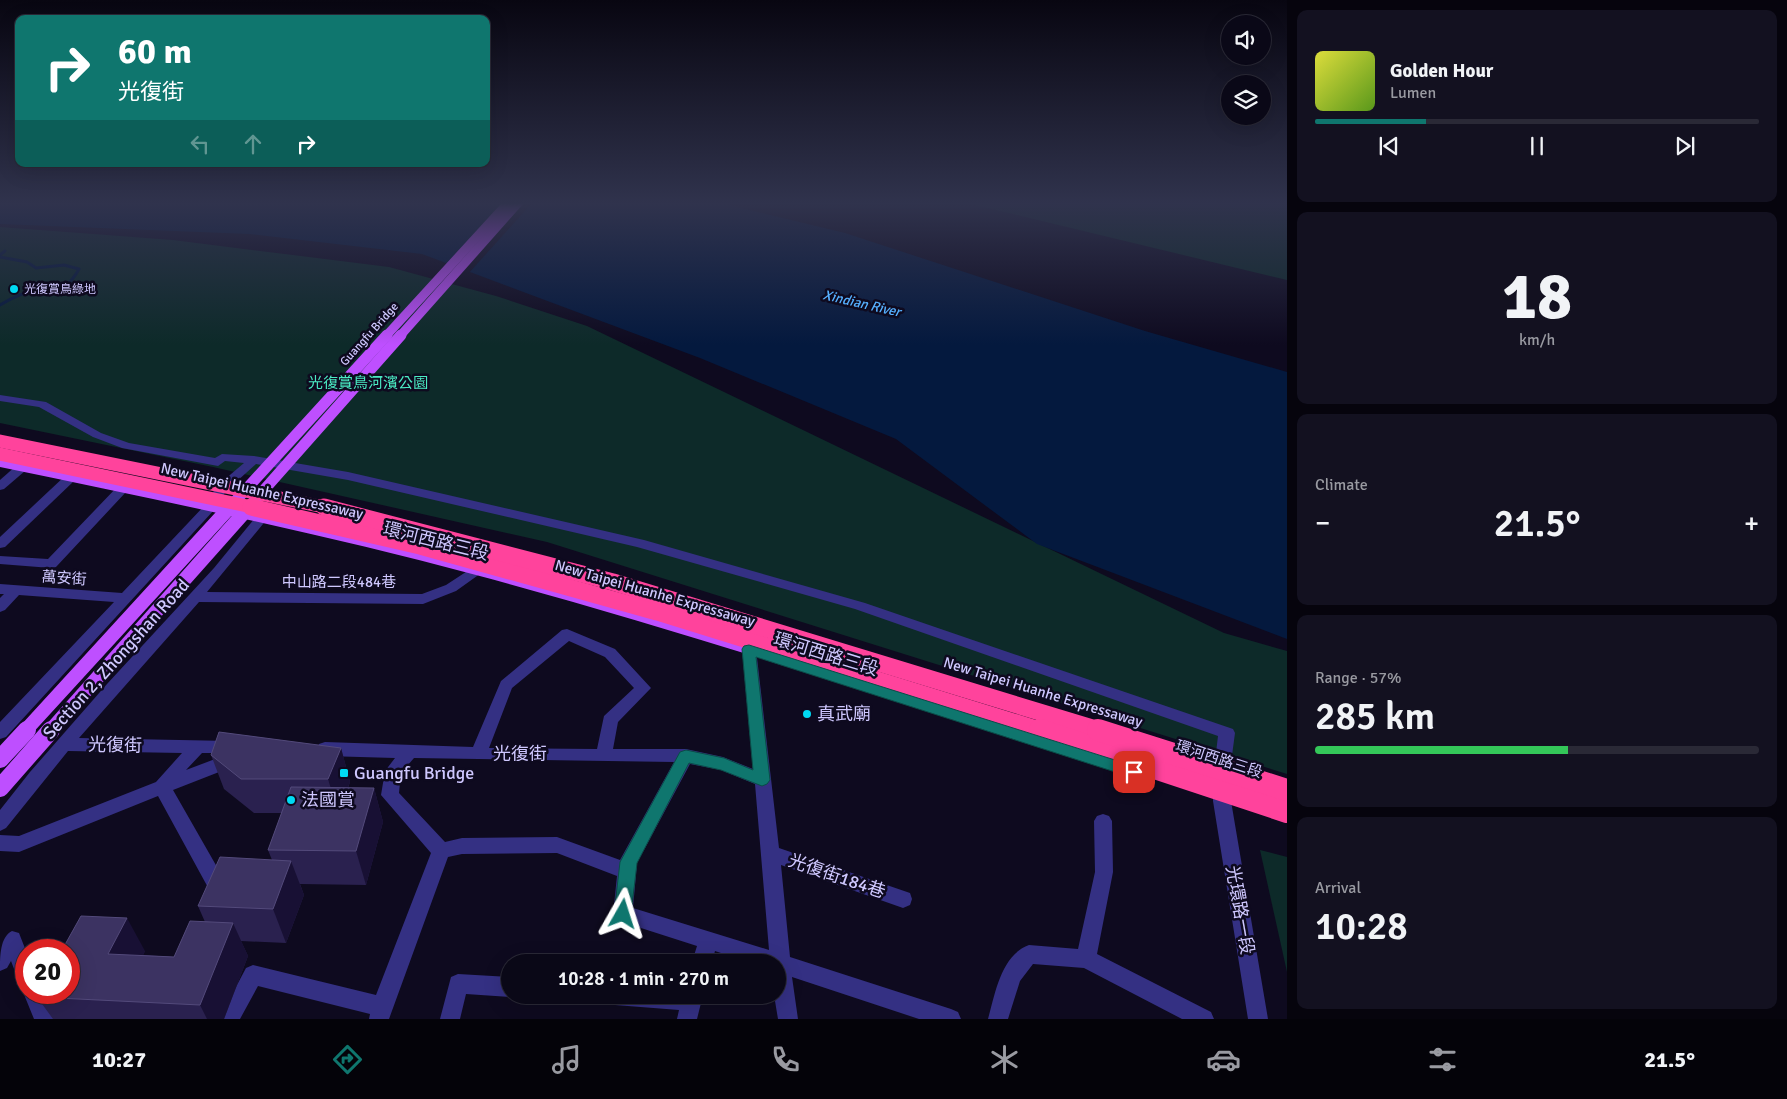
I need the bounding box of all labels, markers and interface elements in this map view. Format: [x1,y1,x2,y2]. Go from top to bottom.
map controls [1221,15,1271,125]
button: sound [1221,15,1271,65]
text: 60 m [118,30,192,73]
icon: right [35,35,100,100]
text: Golden Hour [1390,59,1493,83]
button: layers [1221,75,1271,125]
text: 光復街 [118,78,184,105]
text: Lumen [1390,83,1436,103]
icon: left [186,130,214,158]
icon: ahead [239,130,267,158]
icon: right [292,130,320,158]
icon: previous [1375,132,1403,160]
icon: pause [1523,132,1551,160]
icon: next [1671,132,1699,160]
text: 18 [1502,257,1572,337]
place label: 光復賞鳥綠地 [24,282,96,297]
marker: 光復賞鳥綠地 [8,283,20,295]
water label: Xindian River [821,286,904,321]
street label: Guangfu Bridge [337,300,402,369]
text: km/h [1519,330,1555,350]
park label: 光復賞鳥河濱公園 [308,374,428,392]
street label: New Taipei Huanhe Expressaway [159,459,365,523]
text: Climate [1315,475,1368,495]
text: 21.5° [1494,500,1580,547]
text: − [1315,506,1330,540]
text: + [1744,506,1759,540]
street label: 環河西路三段 [381,517,491,565]
street label: New Taipei Huanhe Expressaway [553,556,757,630]
street label: 萬安街 [41,567,87,589]
street label: 中山路二段484巷 [282,573,396,591]
street label: Section 2, Zhongshan Road [38,574,194,744]
street label: 環河西路三段 [771,628,881,680]
street label: New Taipei Huanhe Expressaway [941,653,1145,731]
text: Range · 57% [1315,668,1401,688]
text: 285 km [1315,693,1435,740]
place label: 真武廟 [817,703,871,725]
marker: 真武廟 [801,708,813,720]
street label: 光復街 [88,734,142,756]
street label: 環河西路三段 [1173,737,1265,781]
street label: 光復街 [493,743,547,765]
pin [1113,751,1155,793]
icon: arrive [1120,758,1148,786]
place label: Guangfu Bridge [354,762,474,784]
marker: Guangfu Bridge [338,767,350,779]
place label: 法國賞 [301,789,355,811]
marker: 法國賞 [285,794,297,806]
street label: 光復街184巷 [786,849,888,903]
street label: 光環路一段 [1221,864,1259,956]
text: Arrival [1315,878,1361,898]
position arrow [596,887,648,939]
text: 10:28 [1315,903,1408,950]
speed limit sign: 20 [15,939,80,1004]
text: 10:28 · 1 min · 270 m [558,967,729,991]
icon: directions [330,1042,365,1077]
icon: music [549,1042,584,1077]
icon: phone [768,1042,803,1077]
icon: climate [987,1042,1022,1077]
icon: car [1206,1042,1241,1077]
icon: filters [1425,1042,1460,1077]
text: 10:27 [92,1046,146,1073]
text: 21.5° [1644,1046,1695,1073]

